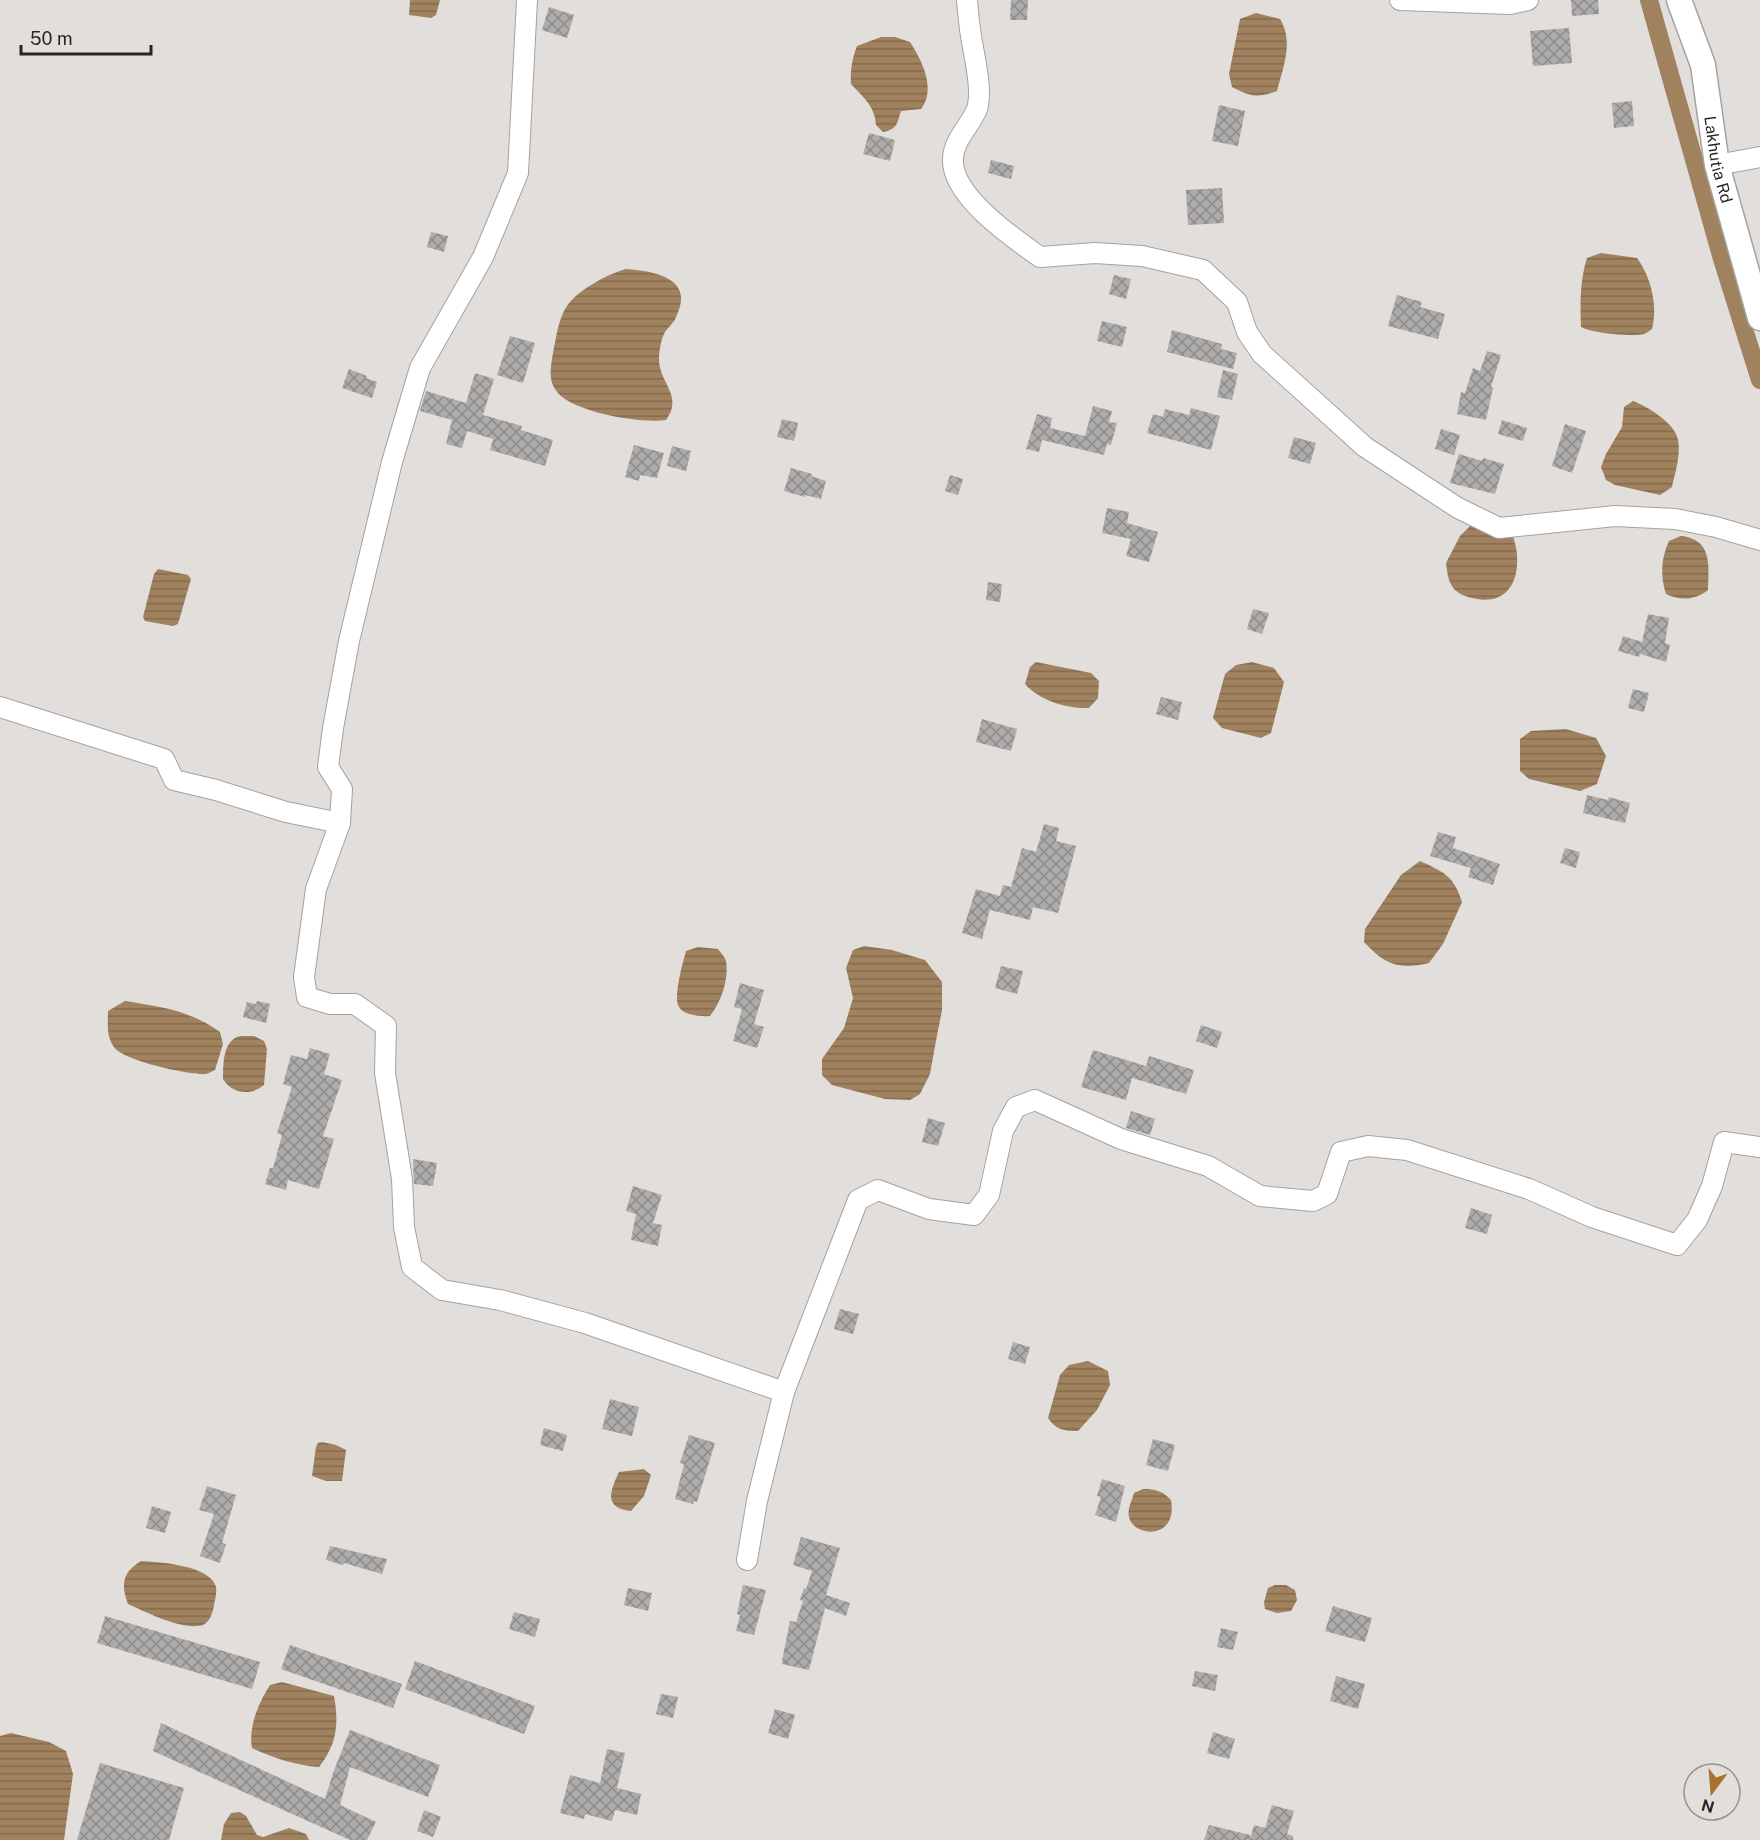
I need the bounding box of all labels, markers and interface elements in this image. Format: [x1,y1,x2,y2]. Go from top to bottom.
scale bar [21,18,152,56]
text: 50 m [30,28,73,49]
street label: Lakhutia Rd [1700,115,1736,205]
north arrow [1682,1762,1742,1822]
text: N [1699,1795,1717,1817]

